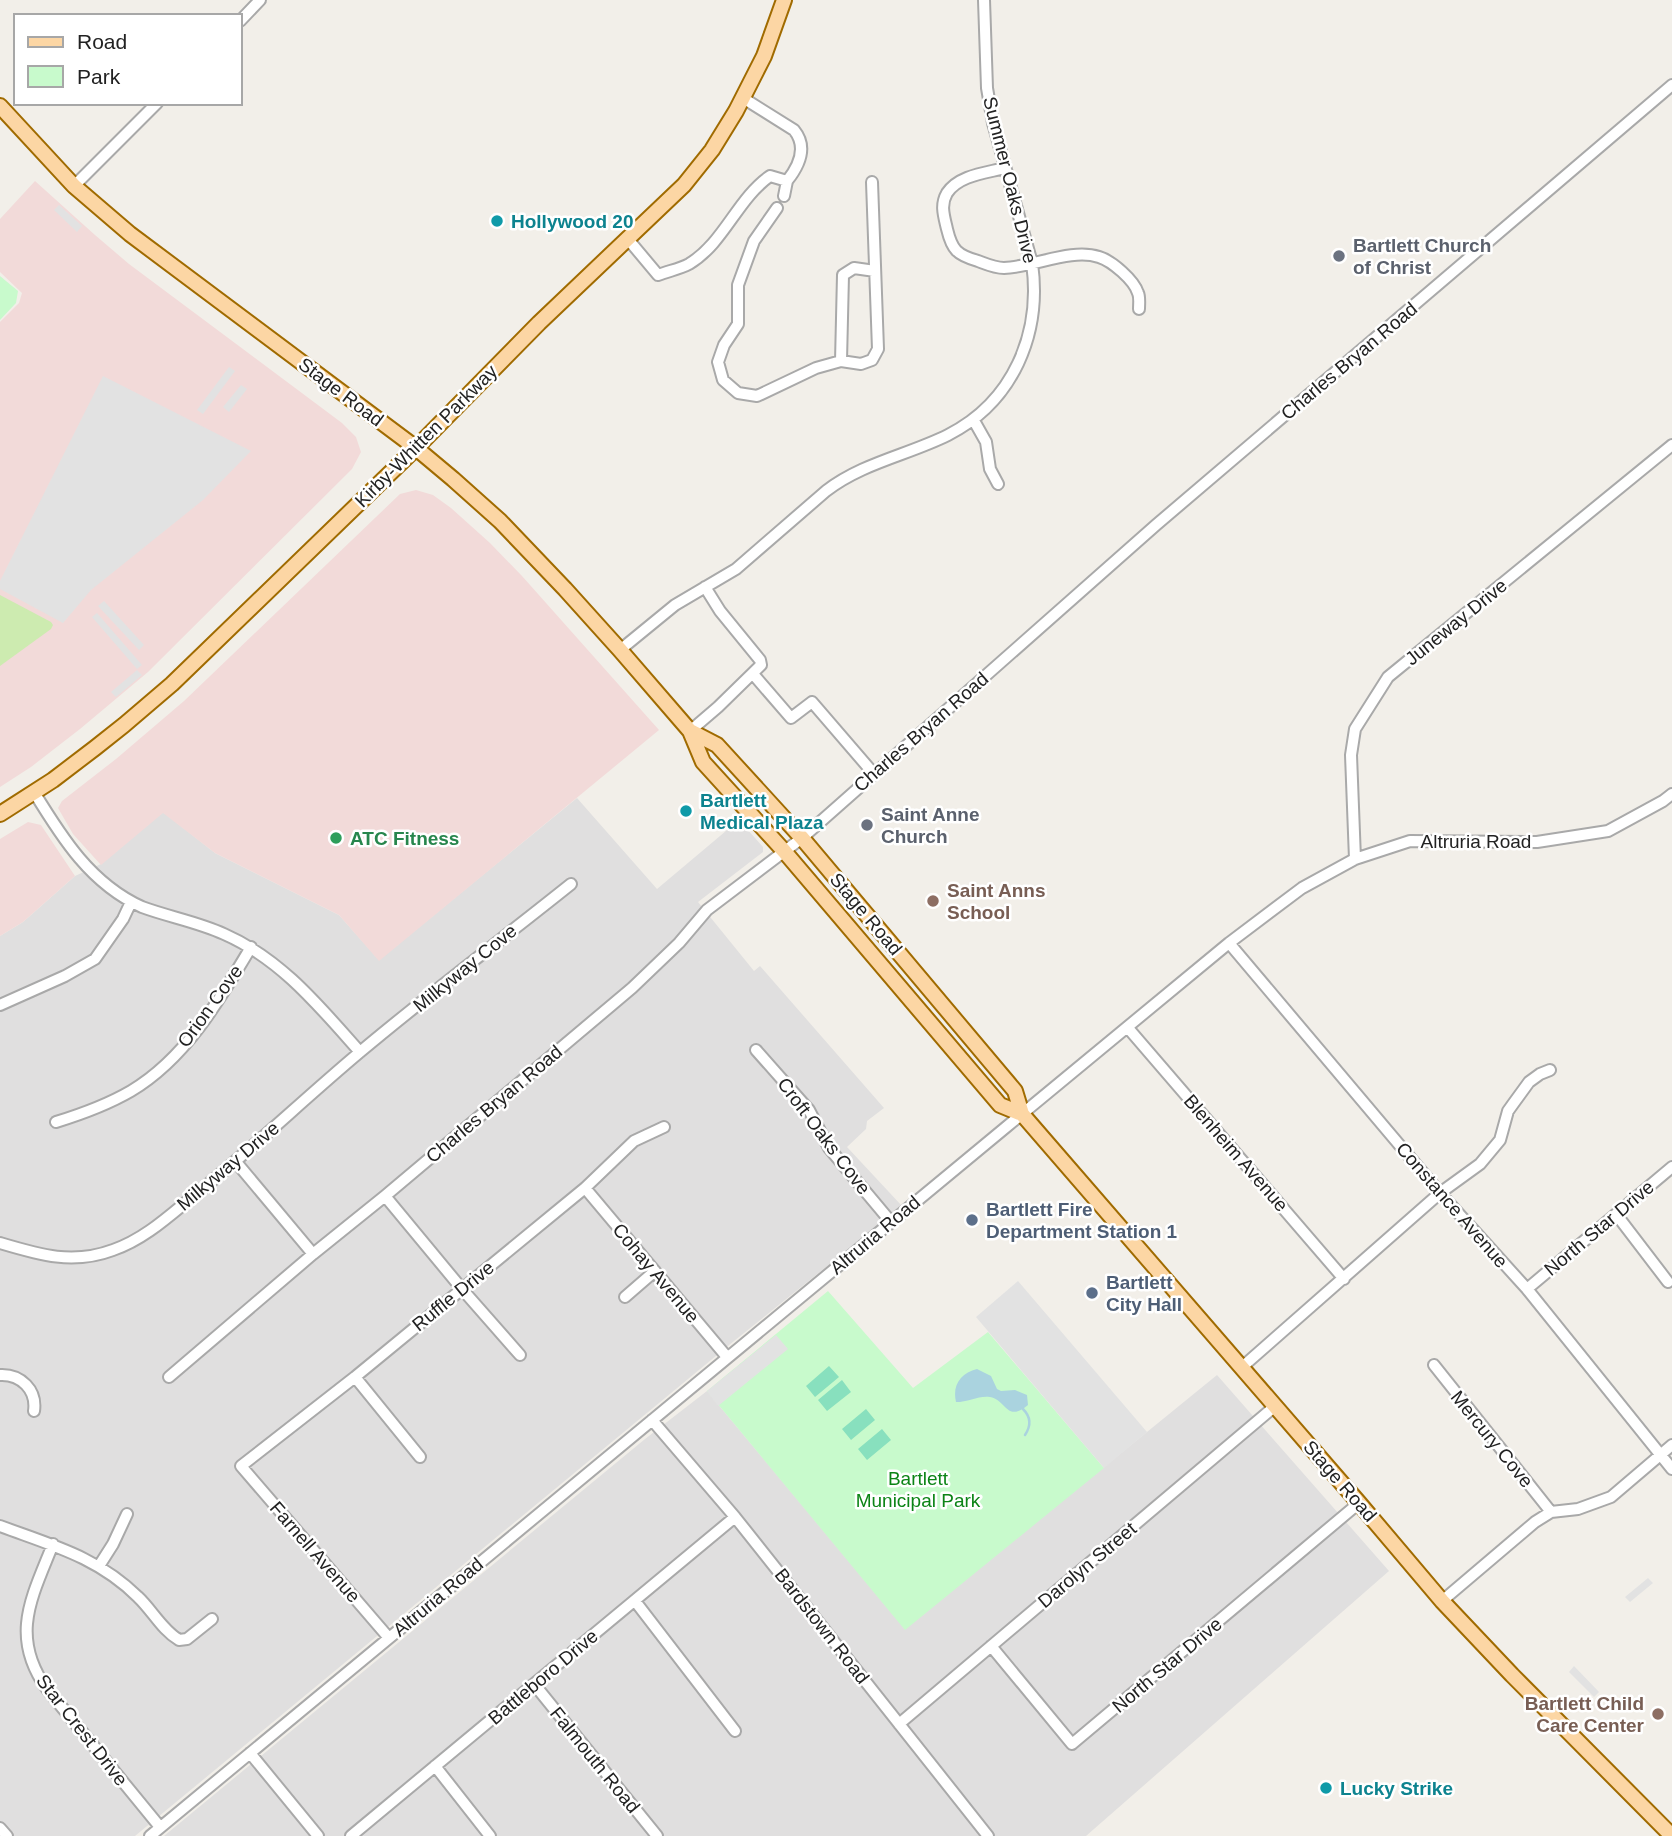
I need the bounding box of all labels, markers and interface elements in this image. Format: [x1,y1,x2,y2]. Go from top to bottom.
legend [14,14,242,105]
text: Road [77,30,127,53]
text: Park [77,65,121,88]
street label: Summer Oaks Drive [979,94,1041,266]
place label: Hollywood 20 [511,211,633,232]
marker: Hollywood 20 [489,213,505,229]
place label: Bartlett Church of Christ [1353,235,1491,278]
marker: Bartlett Church of Christ [1331,248,1347,264]
street label: Charles Bryan Road [1277,298,1421,424]
street label: Stage Road [295,353,387,431]
street label: Kirby-Whitten Parkway [351,360,502,511]
street label: Juneway Drive [1401,575,1511,669]
street label: Charles Bryan Road [850,668,992,796]
place label: Bartlett Medical Plaza [700,790,824,833]
marker: Bartlett Medical Plaza [678,803,694,819]
place label: Saint Anne Church [881,804,980,847]
marker: Saint Anne Church [859,817,875,833]
place label: ATC Fitness [350,828,459,849]
marker: ATC Fitness [328,830,344,846]
street label: Altruria Road [1421,831,1531,852]
street label: Stage Road [826,869,906,959]
place label: Saint Anns School [947,880,1046,923]
marker: Saint Anns School [925,893,941,909]
street label: Milkyway Cove [409,920,521,1016]
street label: Orion Cove [173,961,247,1051]
street label: Charles Bryan Road [422,1041,566,1167]
street label: Croft Oaks Cove [773,1074,875,1198]
street label: Blenheim Avenue [1180,1090,1292,1216]
street label: Milkyway Drive [173,1117,283,1215]
street label: Constance Avenue [1392,1138,1512,1272]
street label: North Star Drive [1540,1176,1658,1280]
street label: Altruria Road [826,1191,924,1279]
place label: Bartlett Fire Department Station 1 [986,1199,1178,1242]
marker: Bartlett Fire Department Station 1 [964,1212,980,1228]
street label: Cohay Avenue [608,1219,704,1327]
street label: Ruffle Drive [408,1257,498,1335]
place label: Bartlett City Hall [1106,1272,1182,1315]
marker: Bartlett City Hall [1084,1285,1100,1301]
street label: Mercury Cove [1447,1386,1537,1492]
street label: Stage Road [1299,1436,1381,1526]
park label: Bartlett Municipal Park [856,1468,981,1511]
street label: Farnell Avenue [266,1497,364,1607]
street label: Darolyn Street [1034,1517,1141,1612]
street label: Altruria Road [389,1553,487,1641]
street label: Bardstown Road [770,1564,874,1688]
street label: North Star Drive [1108,1613,1226,1717]
street label: Battleboro Drive [484,1625,602,1729]
street label: Star Crest Drive [32,1670,132,1790]
place label: Bartlett Child Care Center [1525,1693,1645,1736]
street label: Falmouth Road [546,1703,644,1817]
marker: Bartlett Child Care Center [1650,1706,1666,1722]
place label: Lucky Strike [1340,1778,1453,1799]
marker: Lucky Strike [1318,1780,1334,1796]

